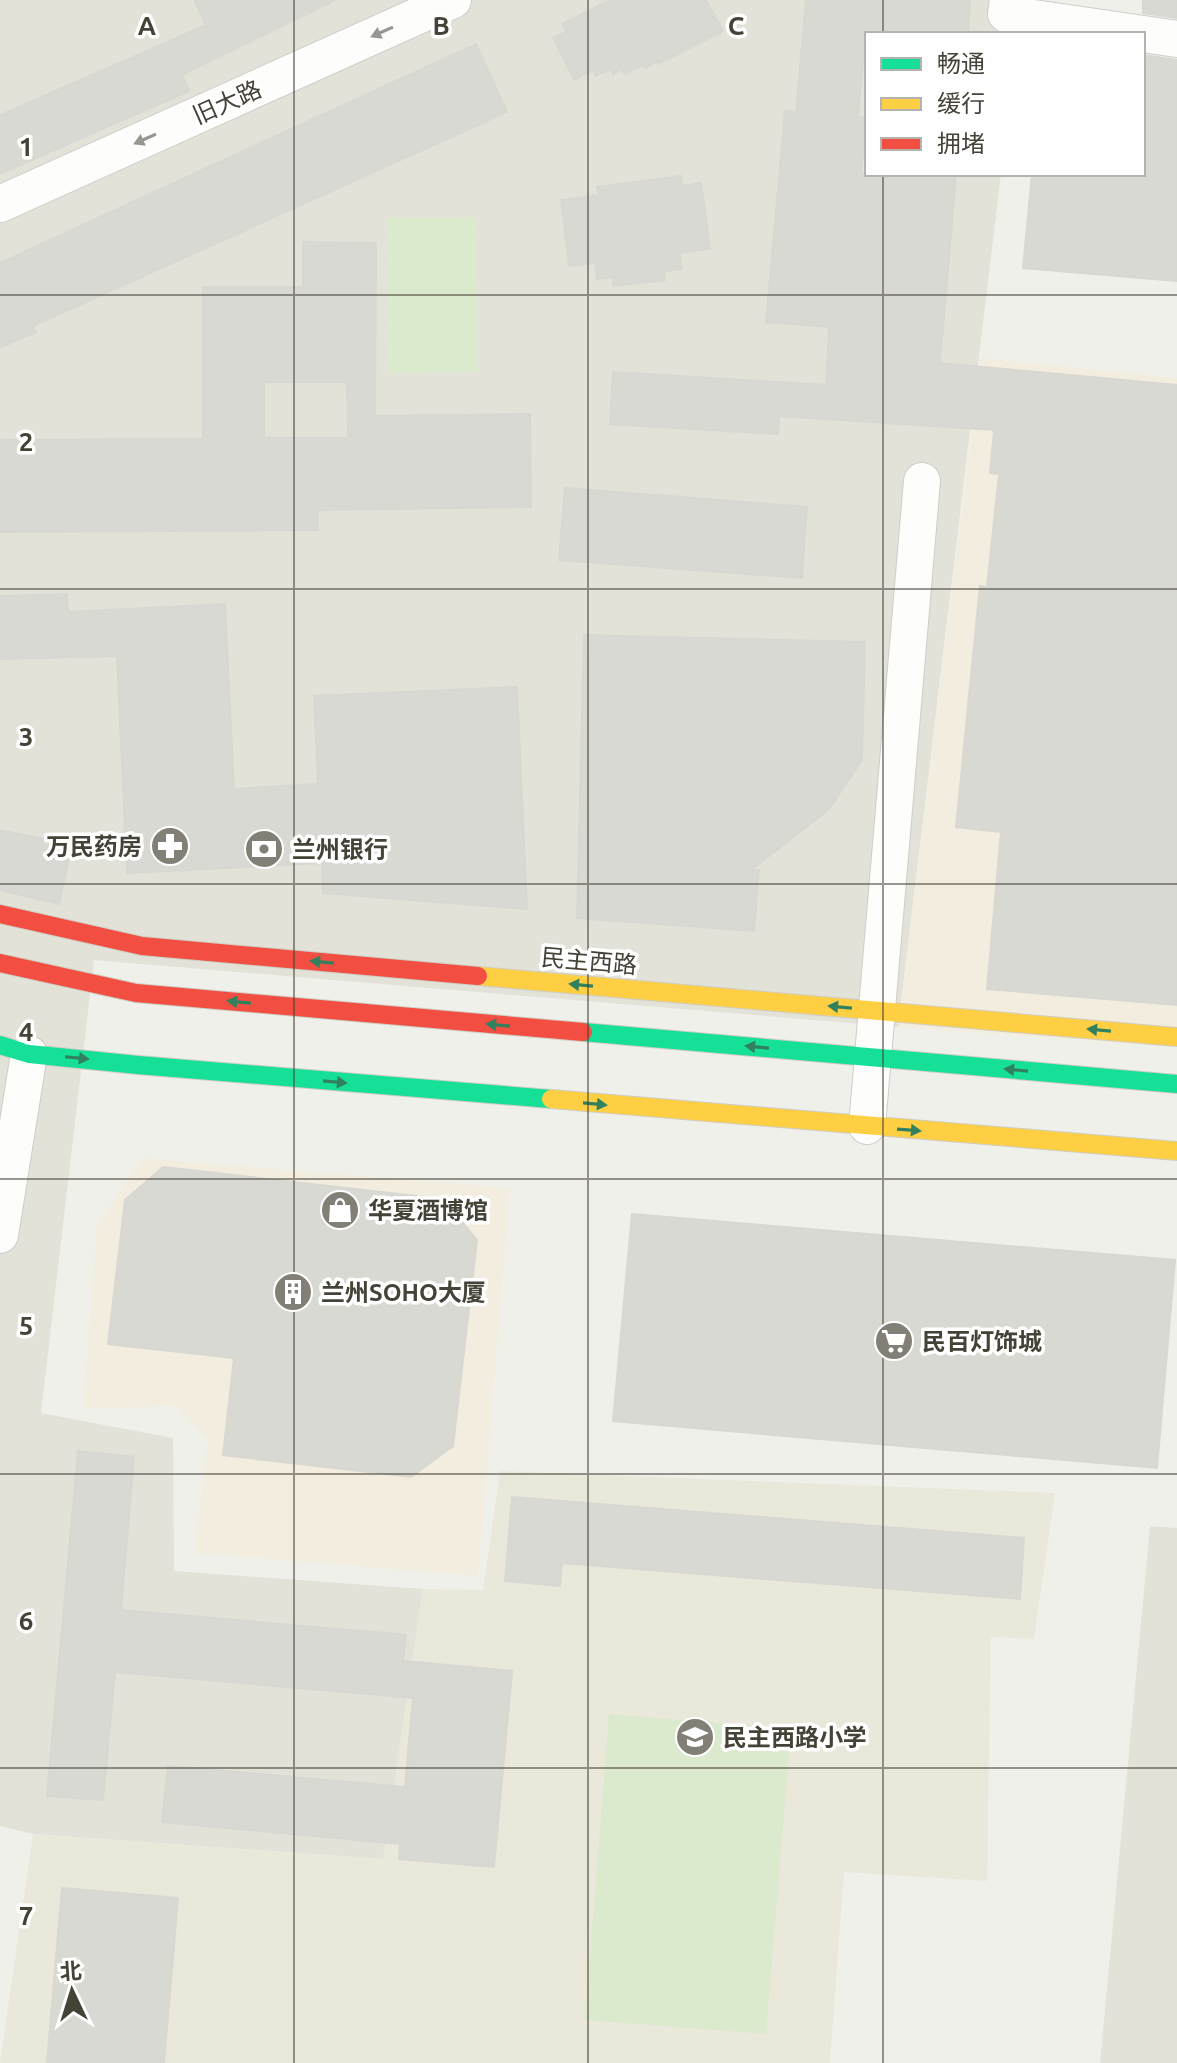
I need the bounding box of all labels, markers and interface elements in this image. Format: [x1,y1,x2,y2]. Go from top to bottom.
text: A [138,11,157,40]
text: B [432,11,450,40]
text: C [728,11,745,40]
one-way arrow [370,25,394,39]
legend [865,32,1145,176]
text: 畅通 [937,50,985,77]
street label: 旧大路 [189,75,265,129]
text: 缓行 [937,90,985,117]
text: 拥堵 [937,130,985,157]
text: 1 [19,132,33,161]
one-way arrow [133,132,157,146]
text: 2 [19,427,33,456]
text: 3 [19,722,33,751]
pharmacy icon: 万民药房 [149,825,191,867]
bank icon: 兰州银行 [243,828,285,870]
place label: 万民药房 [46,833,142,860]
place label: 兰州银行 [292,836,388,863]
street label: 民主西路 [540,943,638,979]
one-way arrow [309,955,334,968]
one-way arrow [568,978,593,991]
one-way arrow [226,995,251,1008]
one-way arrow [827,1000,852,1013]
text: 4 [19,1017,33,1046]
one-way arrow [485,1018,510,1031]
one-way arrow [1086,1024,1111,1037]
one-way arrow [744,1041,769,1054]
one-way arrow [64,1052,89,1065]
one-way arrow [1003,1063,1028,1076]
one-way arrow [323,1076,348,1089]
one-way arrow [583,1097,608,1110]
one-way arrow [897,1124,922,1137]
shop icon: 华夏酒博馆 [319,1189,361,1231]
place label: 华夏酒博馆 [368,1197,488,1224]
building icon: 兰州SOHO大厦 [272,1271,314,1313]
place label: 兰州SOHO大厦 [321,1279,486,1306]
text: 5 [19,1311,33,1340]
supermarket icon: 民百灯饰城 [873,1320,915,1362]
place label: 民百灯饰城 [922,1328,1042,1355]
text: 6 [19,1606,33,1635]
school or university icon: 民主西路小学 [674,1716,716,1758]
place label: 民主西路小学 [723,1724,867,1751]
text: 7 [19,1901,33,1930]
north arrow [32,1951,112,2031]
text: 北 [59,1957,82,1984]

